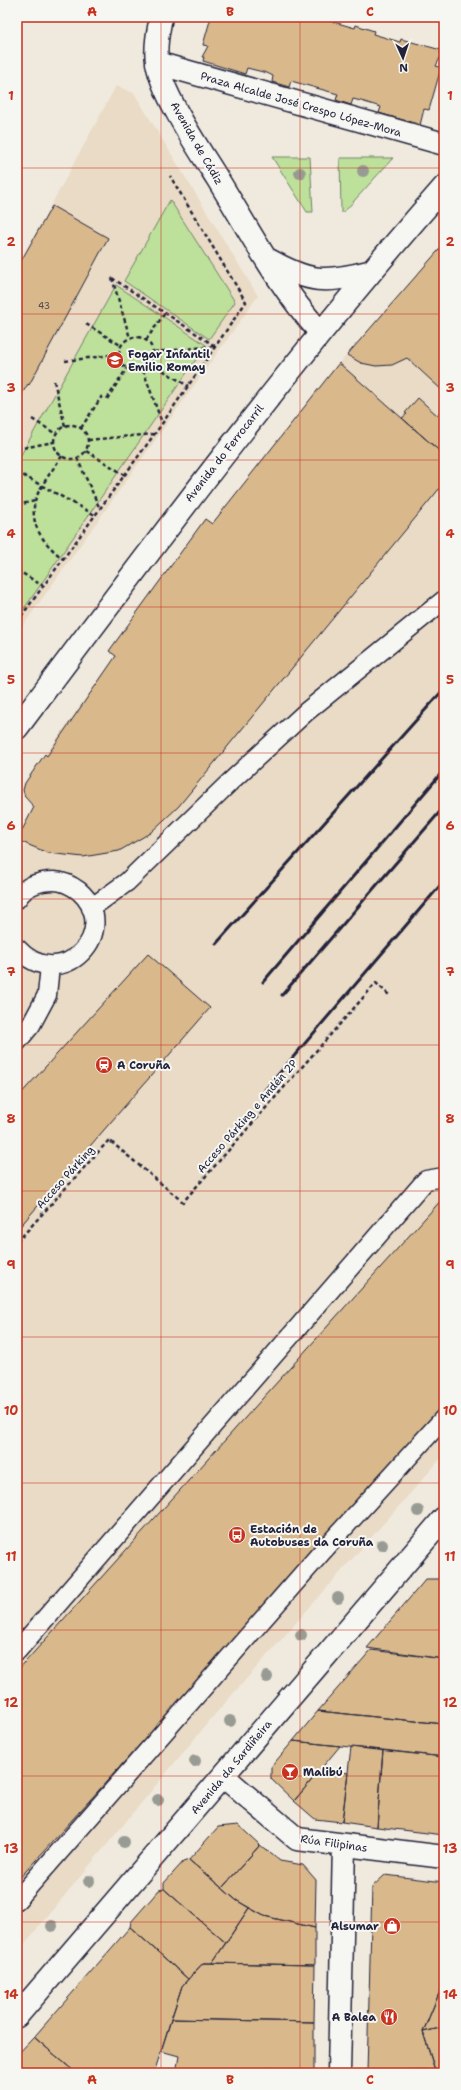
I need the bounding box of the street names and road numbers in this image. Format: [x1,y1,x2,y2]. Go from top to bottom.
street label: Praza Alcalde José Crespo López-Mora [199,69,403,140]
street label: Avenida de Cádiz [167,99,226,187]
street label: Avenida do Ferrocarril [182,401,268,505]
street label: Acceso Párking e Andén 2P [194,1056,301,1176]
street label: Acceso Párking [33,1142,98,1212]
street label: Avenida da Sardiñeira [187,1717,275,1818]
street label: Rúa Filipinas [299,1831,368,1856]

